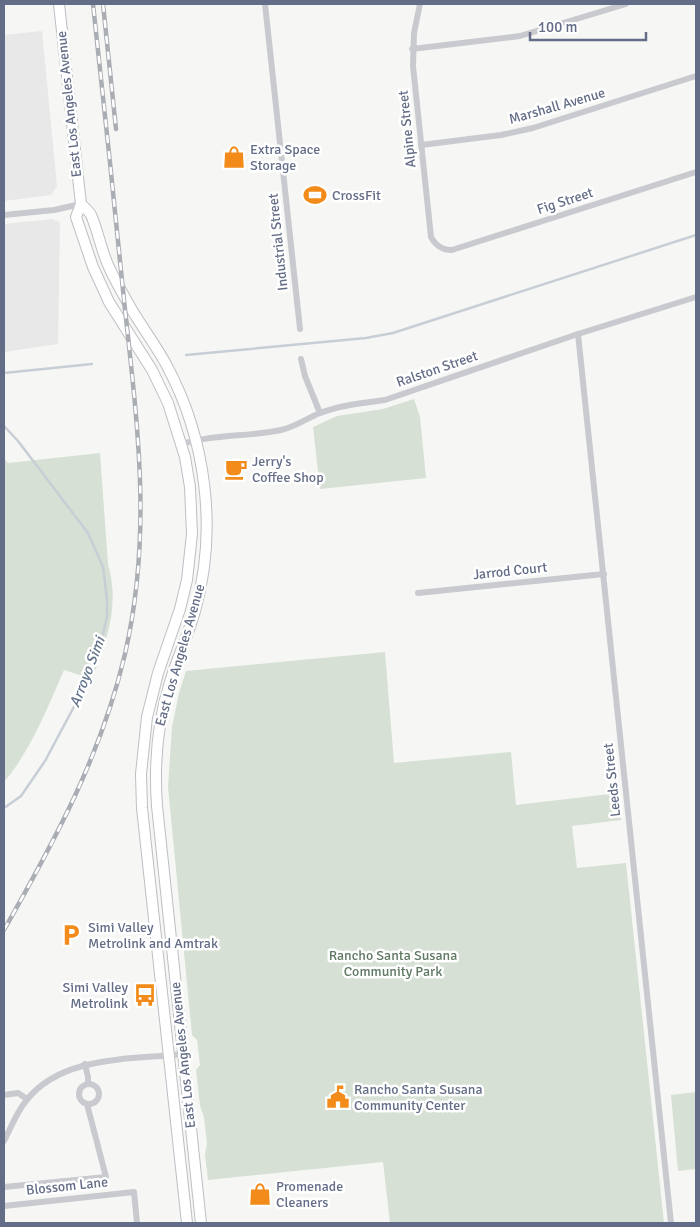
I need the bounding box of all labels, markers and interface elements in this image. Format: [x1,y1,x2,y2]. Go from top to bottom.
scale bar [530,10,646,42]
text: 100 m [538,18,578,36]
street label: East Los Angeles Avenue [53,30,85,178]
street label: Marshall Avenue [507,84,607,128]
street label: Alpine Street [394,89,420,169]
place label: Extra Space Storage [250,141,320,174]
shop icon: Extra Space Storage [221,144,247,170]
sports icon: CrossFit [302,182,328,208]
street label: Fig Street [535,184,595,218]
place label: CrossFit [332,187,381,204]
street label: Industrial Street [264,192,292,292]
street label: Ralston Street [394,347,480,391]
place label: Jerry's Coffee Shop [252,453,324,486]
cafe icon: Jerry's Coffee Shop [223,456,249,482]
street label: Jarrod Court [472,559,548,583]
street label: East Los Angeles Avenue [152,582,208,728]
water label: Arroyo Simi [65,633,109,710]
street label: Leeds Street [600,742,624,818]
place label: Simi Valley Metrolink and Amtrak [88,919,218,952]
parking icon: Simi Valley Metrolink and Amtrak [58,922,84,948]
park label: Rancho Santa Susana Community Park [329,947,457,980]
place label: Simi Valley Metrolink [63,979,128,1012]
street label: East Los Angeles Avenue [167,981,199,1129]
bus stop icon: Simi Valley Metrolink [132,982,158,1008]
place label: Rancho Santa Susana Community Center [354,1081,483,1114]
public building icon: Rancho Santa Susana Community Center [325,1084,351,1110]
street label: Blossom Lane [25,1173,109,1199]
place label: Promenade Cleaners [276,1178,343,1211]
shop icon: Promenade Cleaners [247,1181,273,1207]

